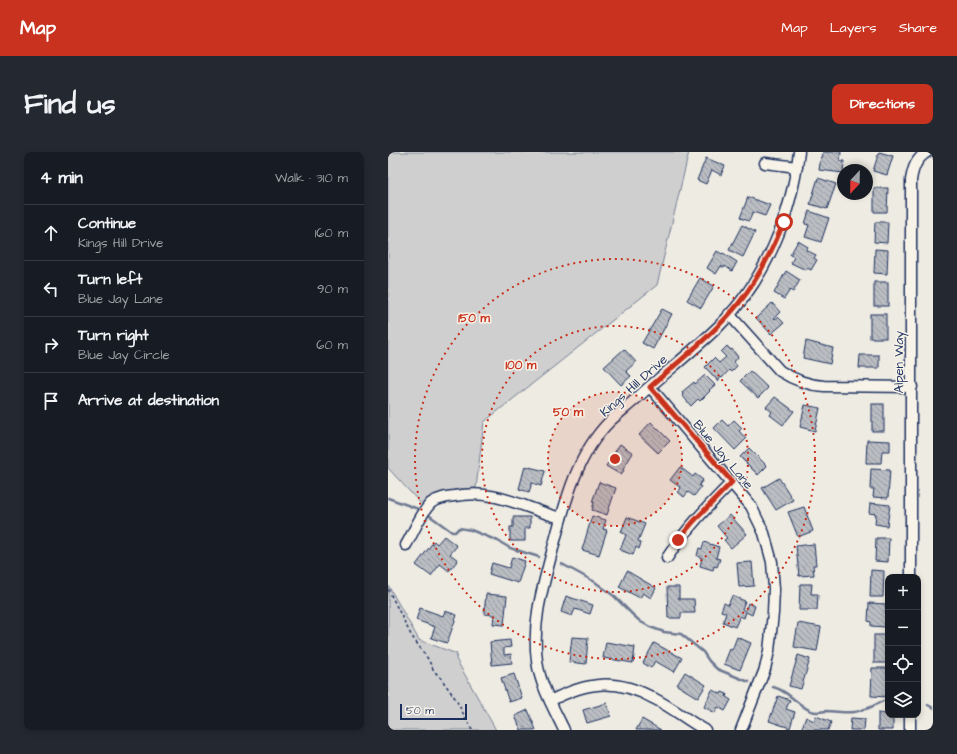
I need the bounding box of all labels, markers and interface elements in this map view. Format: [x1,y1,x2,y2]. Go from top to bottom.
text: Map [20,15,56,42]
text: Map [781,18,808,38]
text: Layers [830,18,877,38]
text: Share [899,18,937,38]
button: Directions [832,84,933,124]
text: Find us [24,85,115,124]
north arrow [837,164,873,200]
text: 4 min [40,166,83,190]
text: Walk · 310 m [275,169,348,187]
text: Continue [78,213,136,234]
route start [775,213,793,231]
icon: ahead [40,222,62,244]
text: 160 m [315,224,348,242]
text: Kings Hill Drive [78,234,163,252]
text: Turn left [78,269,142,290]
icon: left [40,278,62,300]
text: 90 m [317,280,348,298]
text: Blue Jay Lane [78,290,163,308]
text: 150 m [458,310,491,327]
text: Turn right [78,325,149,346]
street label: Alpen Way [890,331,909,393]
icon: right [40,334,62,356]
text: 60 m [316,336,348,354]
text: Blue Jay Circle [78,346,170,364]
street label: Kings Hill Drive [596,351,672,422]
text: 100 m [506,357,537,374]
icon: arrive [40,390,62,412]
text: Arrive at destination [78,390,219,411]
text: 50 m [553,404,584,421]
street label: Blue Jay Lane [688,416,757,494]
centre of rings [608,452,622,466]
route end [669,531,687,549]
map controls [885,574,921,718]
button: + [885,574,921,610]
button: − [885,610,921,646]
button: locate [885,646,921,682]
button: layers [885,682,921,718]
scale bar [400,702,467,721]
text: 50 m [406,703,434,718]

